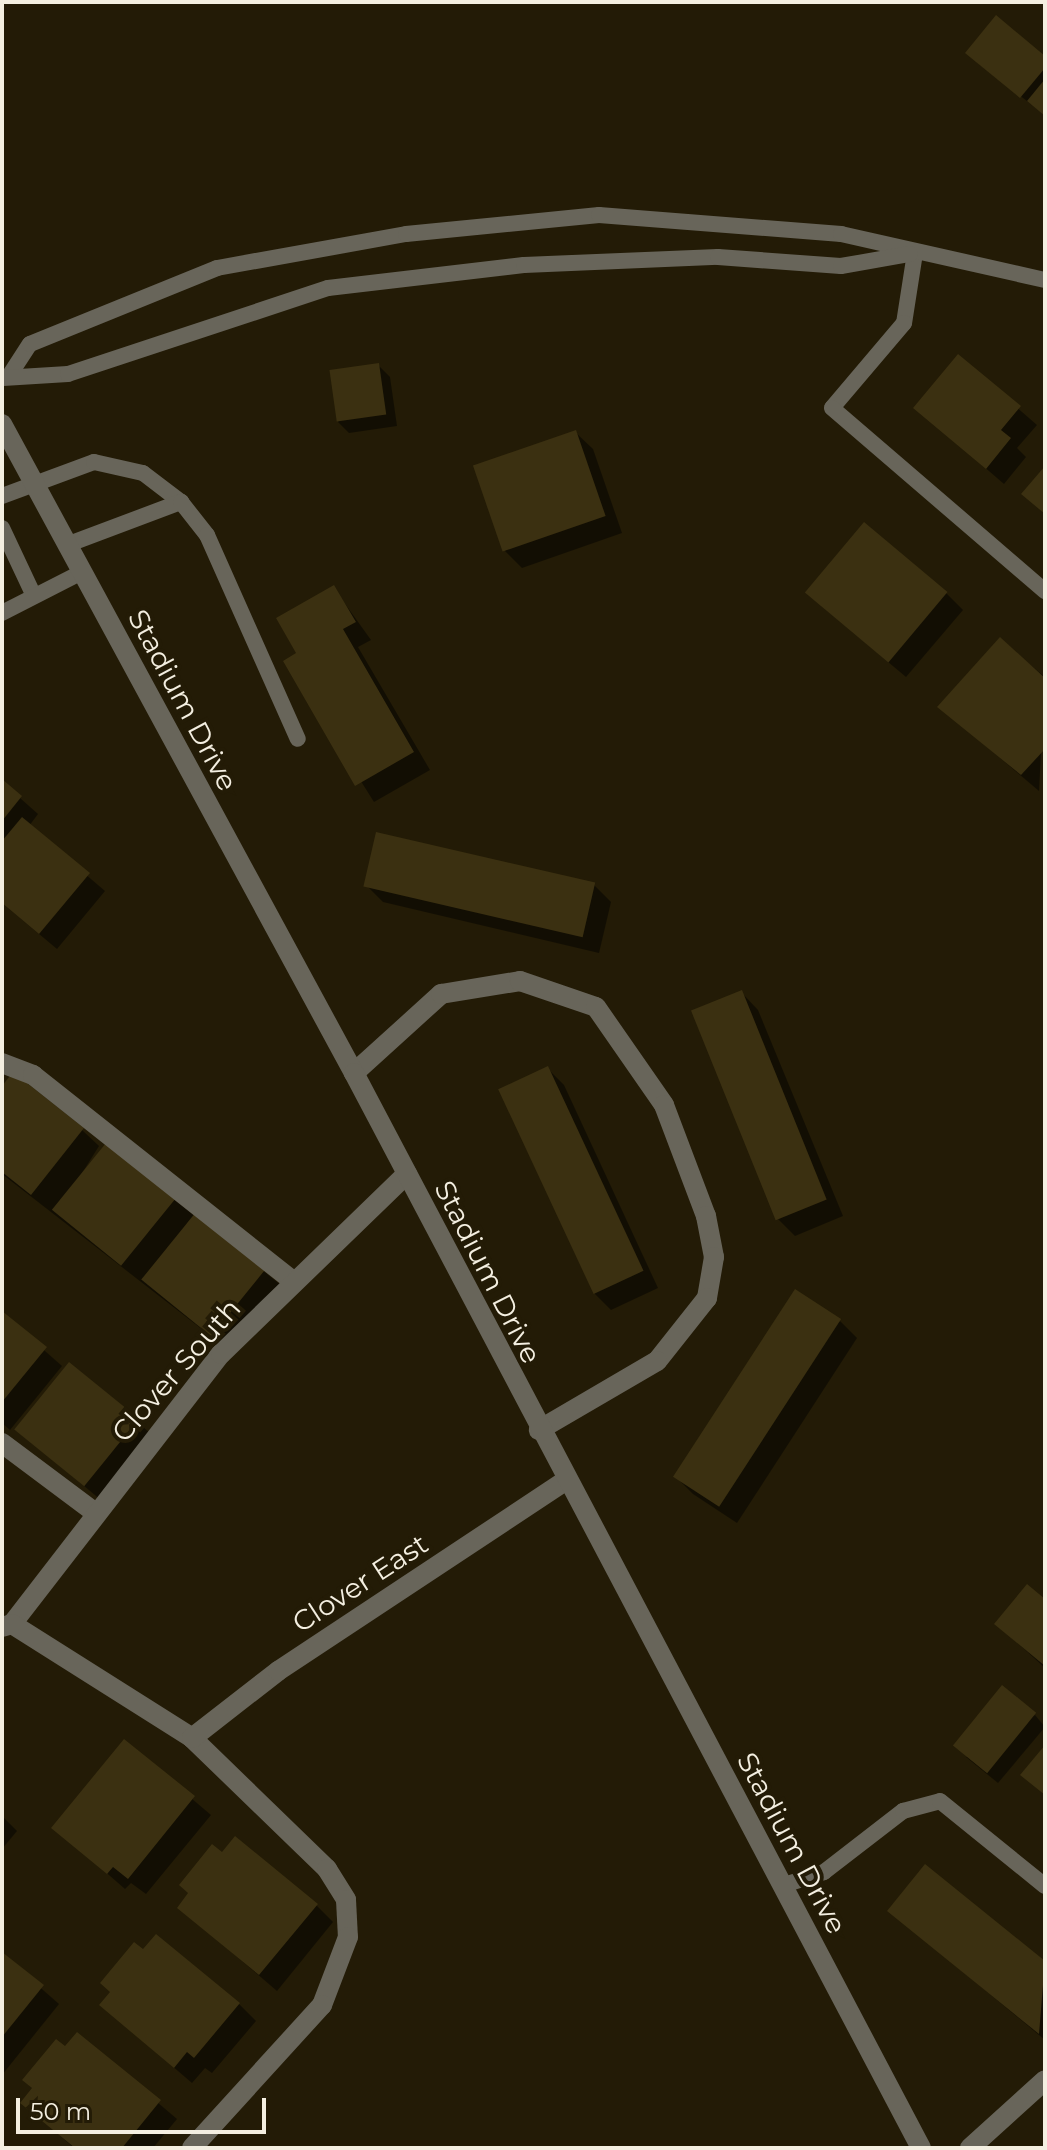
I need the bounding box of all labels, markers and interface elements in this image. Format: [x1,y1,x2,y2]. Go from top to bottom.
street label: Stadium Drive [121,604,245,796]
street label: Stadium Drive [428,1175,548,1369]
street label: Clover South [105,1292,247,1448]
street label: Clover East [286,1527,434,1639]
street label: Stadium Drive [730,1747,854,1939]
scale bar [20,2082,270,2132]
text: 50 m [30,2097,91,2126]

